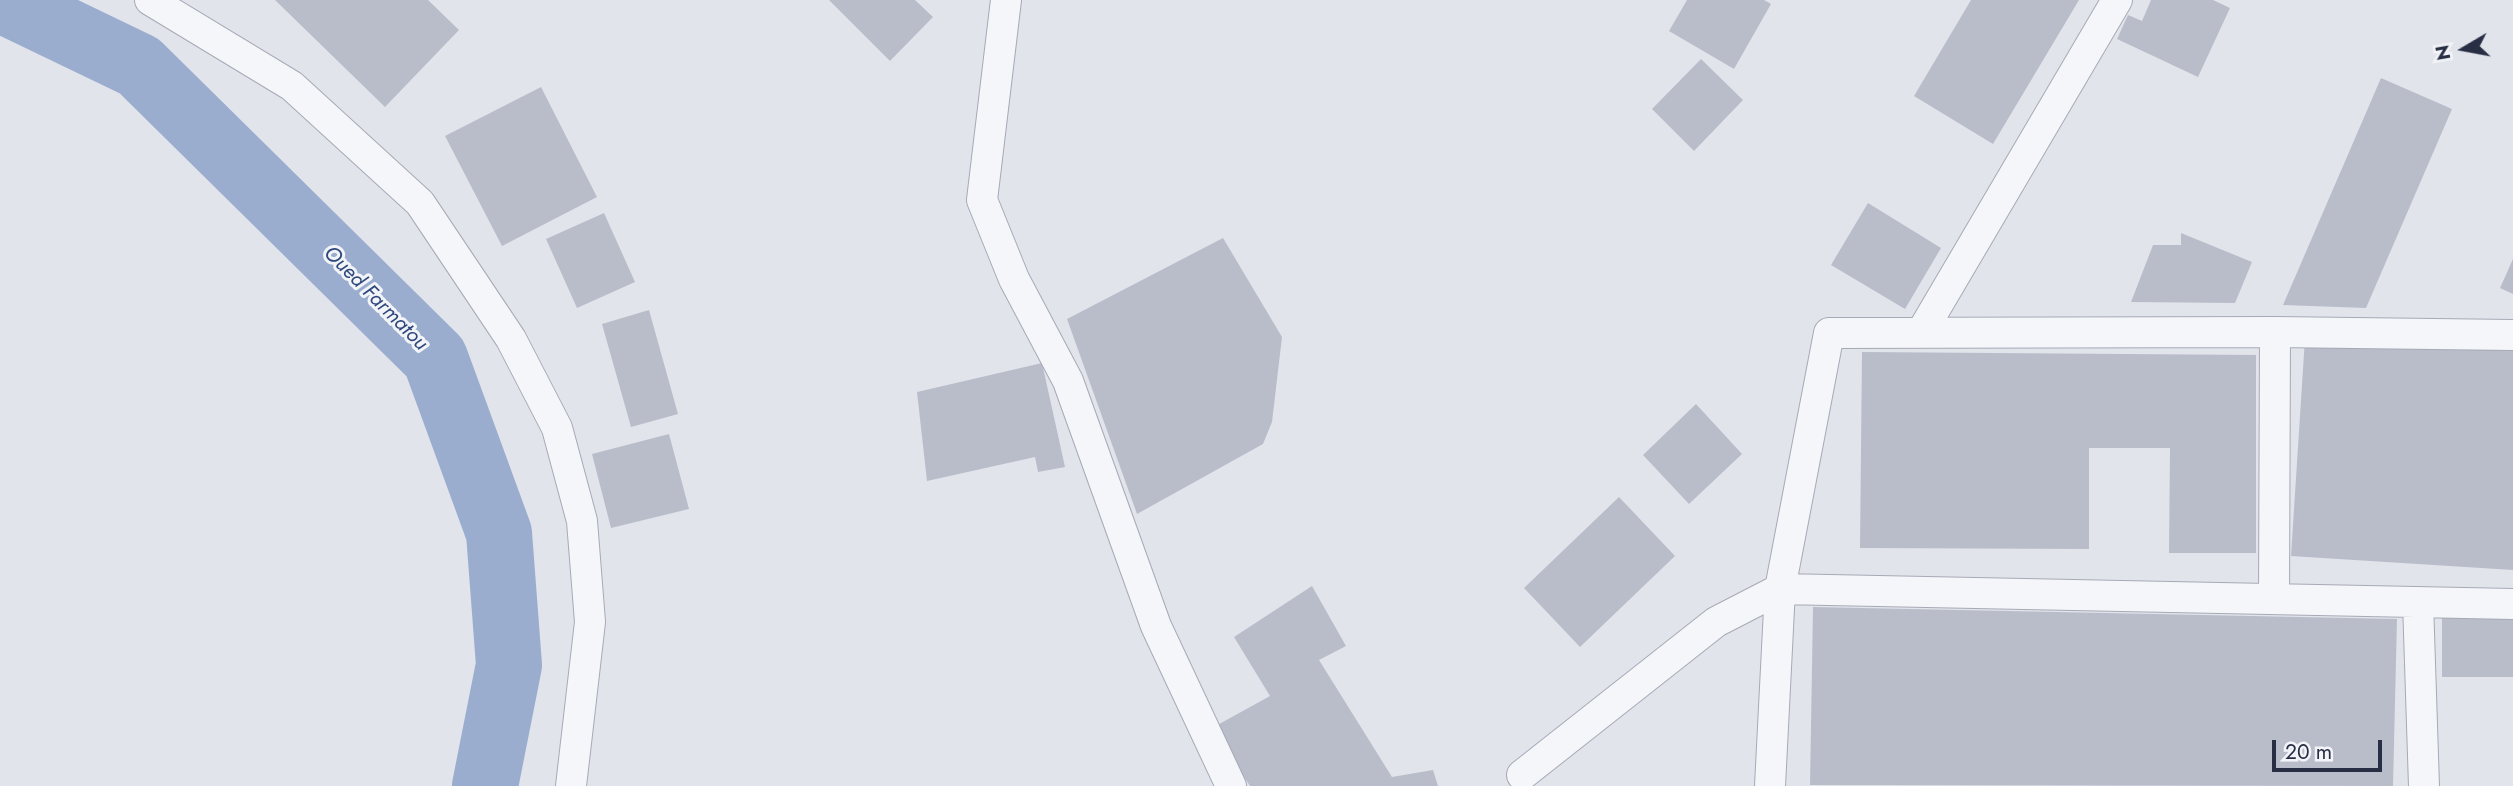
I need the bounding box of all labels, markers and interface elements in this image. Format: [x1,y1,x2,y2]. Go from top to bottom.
north arrow [2429,14,2499,84]
text: N [2428,43,2457,63]
water label: Oued Farmatou [317,241,433,357]
scale bar [2275,726,2385,770]
text: 20 m [2285,737,2332,767]

